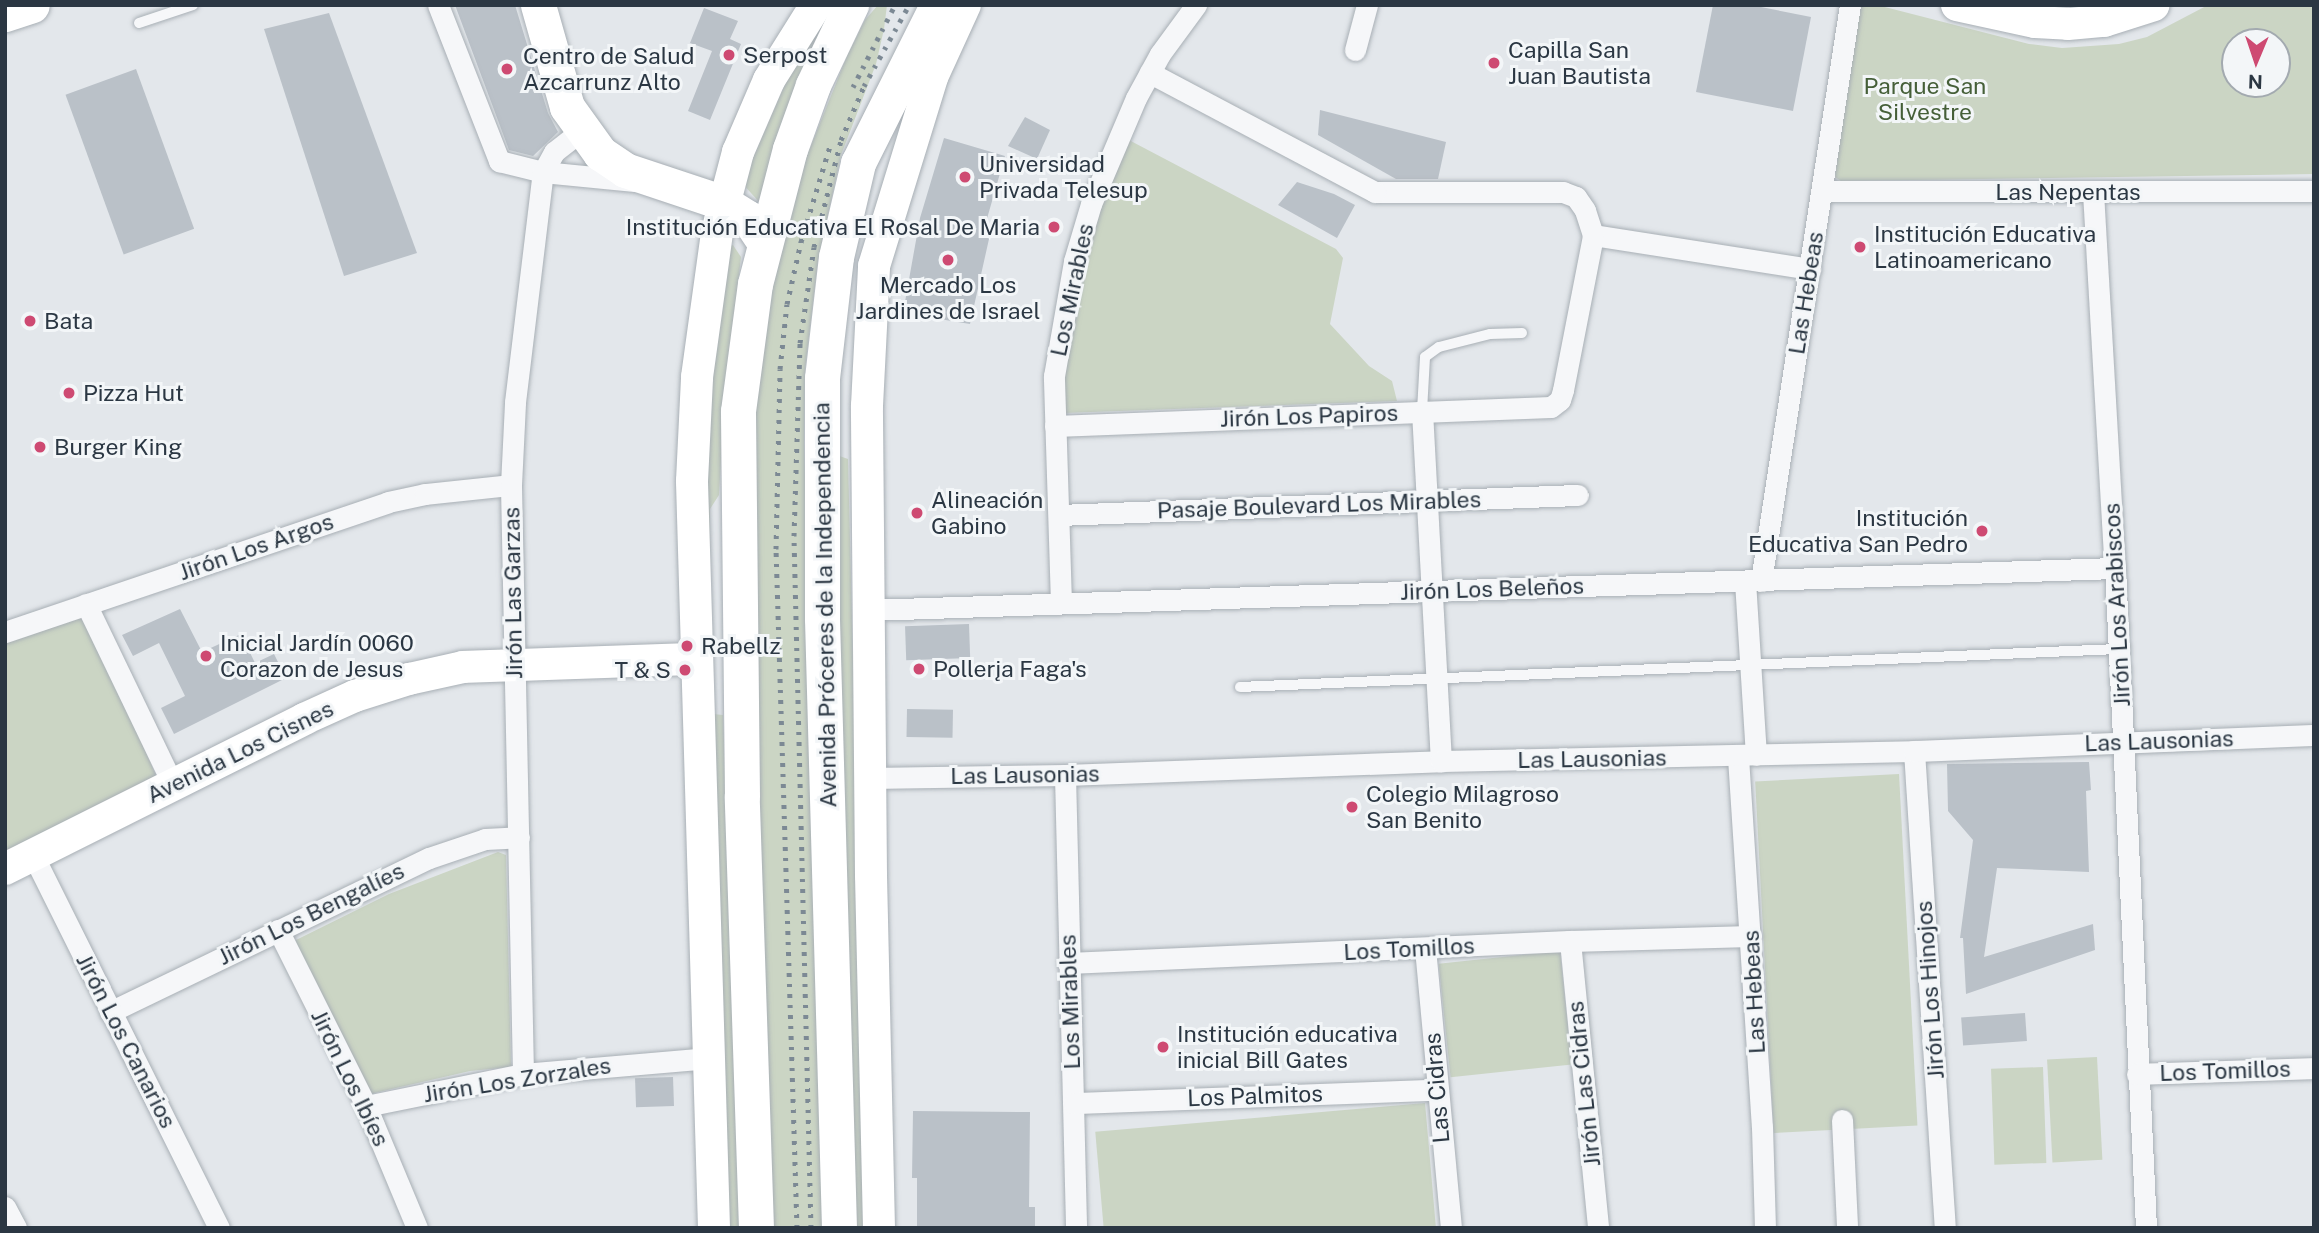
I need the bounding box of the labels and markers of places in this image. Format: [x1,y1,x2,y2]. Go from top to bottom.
place label: Capilla San Juan Bautista [1508,36,1651,90]
place label: Serpost [743,41,827,69]
place label: Centro de Salud Azcarrunz Alto [523,42,695,96]
marker: Serpost [721,47,737,63]
marker: Capilla San Juan Bautista [1486,55,1502,71]
marker: Centro de Salud Azcarrunz Alto [497,59,517,79]
place label: Universidad Privada Telesup [979,150,1148,204]
marker: Universidad Privada Telesup [957,169,973,185]
place label: Institución Educativa El Rosal De Maria [626,213,1040,241]
marker: Institución Educativa El Rosal De Maria [1046,219,1062,235]
place label: Institución Educativa Latinoamericano [1874,220,2096,274]
marker: Institución Educativa Latinoamericano [1852,239,1868,255]
marker: Mercado Los Jardines de Israel [940,252,956,268]
place label: Mercado Los Jardines de Israel [855,271,1041,325]
place label: Bata [44,307,93,335]
marker: Bata [22,313,38,329]
place label: Pizza Hut [83,379,184,407]
marker: Pizza Hut [61,385,77,401]
place label: Burger King [54,433,182,461]
marker: Burger King [32,439,48,455]
place label: Alineación Gabino [931,486,1043,540]
place label: Institución Educativa San Pedro [1748,504,1968,558]
marker: Alineación Gabino [909,505,925,521]
marker: Institución Educativa San Pedro [1974,523,1990,539]
place label: Inicial Jardín 0060 Corazon de Jesus [220,629,414,683]
place label: Rabellz [701,632,781,660]
marker: Rabellz [679,638,695,654]
marker: Inicial Jardín 0060 Corazon de Jesus [198,648,214,664]
place label: Pollerįa Faga's [933,655,1087,683]
place label: T & S [614,656,671,684]
marker: Pollerįa Faga's [911,661,927,677]
marker: T & S [677,662,693,678]
place label: Colegio Milagroso San Benito [1366,780,1559,834]
marker: Colegio Milagroso San Benito [1344,799,1360,815]
place label: Institución educativa inicial Bill Gates [1177,1020,1398,1074]
marker: Institución educativa inicial Bill Gates [1155,1039,1171,1055]

